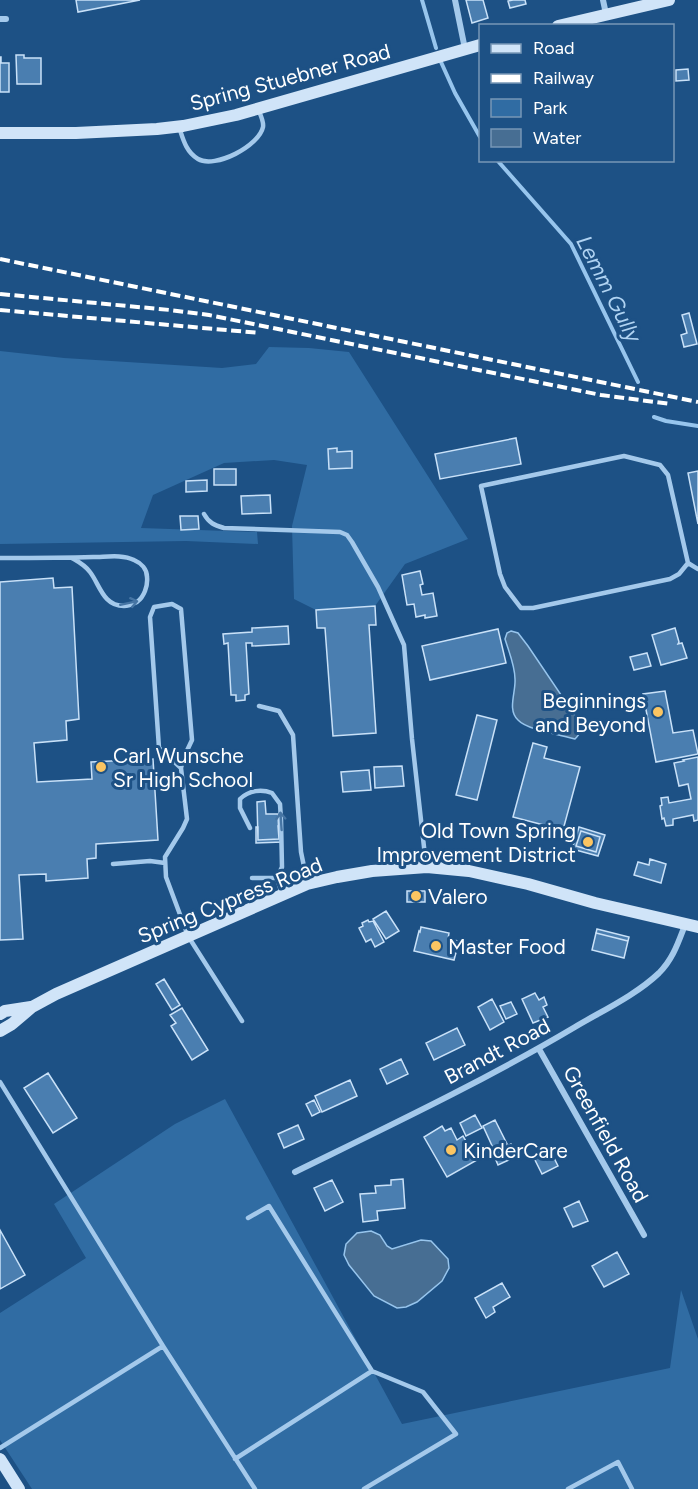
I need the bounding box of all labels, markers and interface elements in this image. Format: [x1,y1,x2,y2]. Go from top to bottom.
legend [479,24,674,162]
text: Road [533,37,574,59]
street label: Spring Stuebner Road [187,38,393,116]
text: Railway [533,67,595,89]
text: Park [533,97,568,119]
text: Water [533,127,581,149]
water label: Lemm Gully [570,231,648,348]
one-way arrow [118,597,138,608]
place label: Beginnings and Beyond [535,688,646,737]
marker: Beginnings and Beyond [651,705,665,719]
place label: Carl Wunsche Sr High School [113,743,253,792]
marker: Carl Wunsche Sr High School [94,760,108,774]
one-way arrow [275,811,286,831]
place label: Old Town Spring Improvement District [376,818,576,867]
marker: Old Town Spring Improvement District [581,835,595,849]
street label: Spring Cypress Road [134,852,326,948]
place label: Valero [428,884,488,909]
marker: Valero [409,889,423,903]
place label: Master Food [448,934,566,959]
marker: Master Food [429,939,443,953]
street label: Brandt Road [440,1013,554,1089]
street label: Greenfield Road [558,1061,654,1207]
place label: KinderCare [463,1138,568,1163]
marker: KinderCare [444,1143,458,1157]

